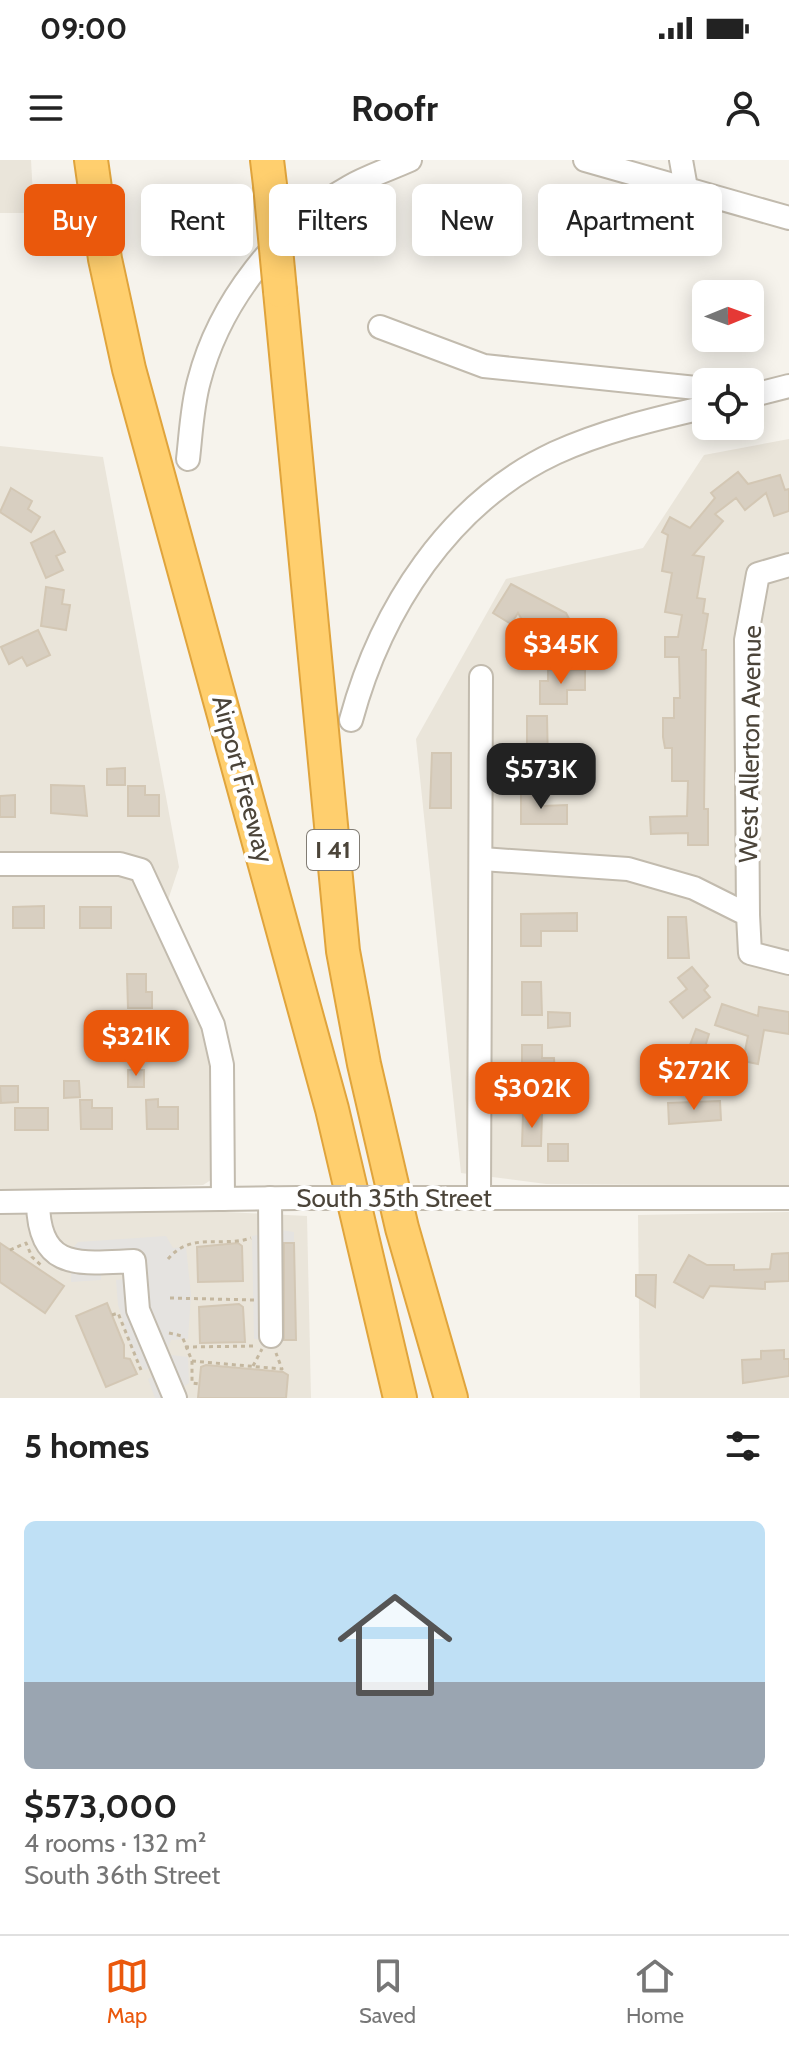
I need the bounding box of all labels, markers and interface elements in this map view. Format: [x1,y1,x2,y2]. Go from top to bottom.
text: 09:00 [40,10,127,47]
icon: menu [24,86,68,130]
text: Roofr [351,86,438,130]
icon: person [721,86,765,130]
chip: Buy [24,184,125,256]
chip: Rent [141,184,253,256]
chip: Filters [269,184,396,256]
chip: New [412,184,522,256]
chip: Apartment [538,184,722,256]
north arrow [692,280,764,352]
map controls [692,280,764,440]
button: locate [692,368,764,440]
pin: $345K [505,618,617,686]
street label: West Allerton Avenue [732,625,768,863]
text: $345K [523,628,599,660]
street label: Airport Freeway [205,692,281,866]
pin: $573K [485,743,597,811]
text: $573K [505,753,577,785]
road number: I 41 [307,830,359,870]
pin: $321K [80,1010,192,1078]
text: $321K [102,1020,170,1052]
pin: $272K [638,1044,750,1112]
text: $272K [658,1054,730,1086]
pin: $302K [476,1062,588,1130]
text: $302K [493,1072,571,1104]
street label: South 35th Street [296,1182,492,1214]
icon: filters [721,1424,765,1468]
text: 5 homes [24,1425,149,1467]
icon: home [323,1573,467,1717]
text: $573,000 [24,1785,177,1827]
text: 4 rooms · 132 m² [24,1827,206,1859]
text: South 36th Street [24,1859,220,1891]
tab: Map [105,1954,149,2029]
tab: Saved [359,1954,416,2029]
tab: Home [626,1954,684,2029]

